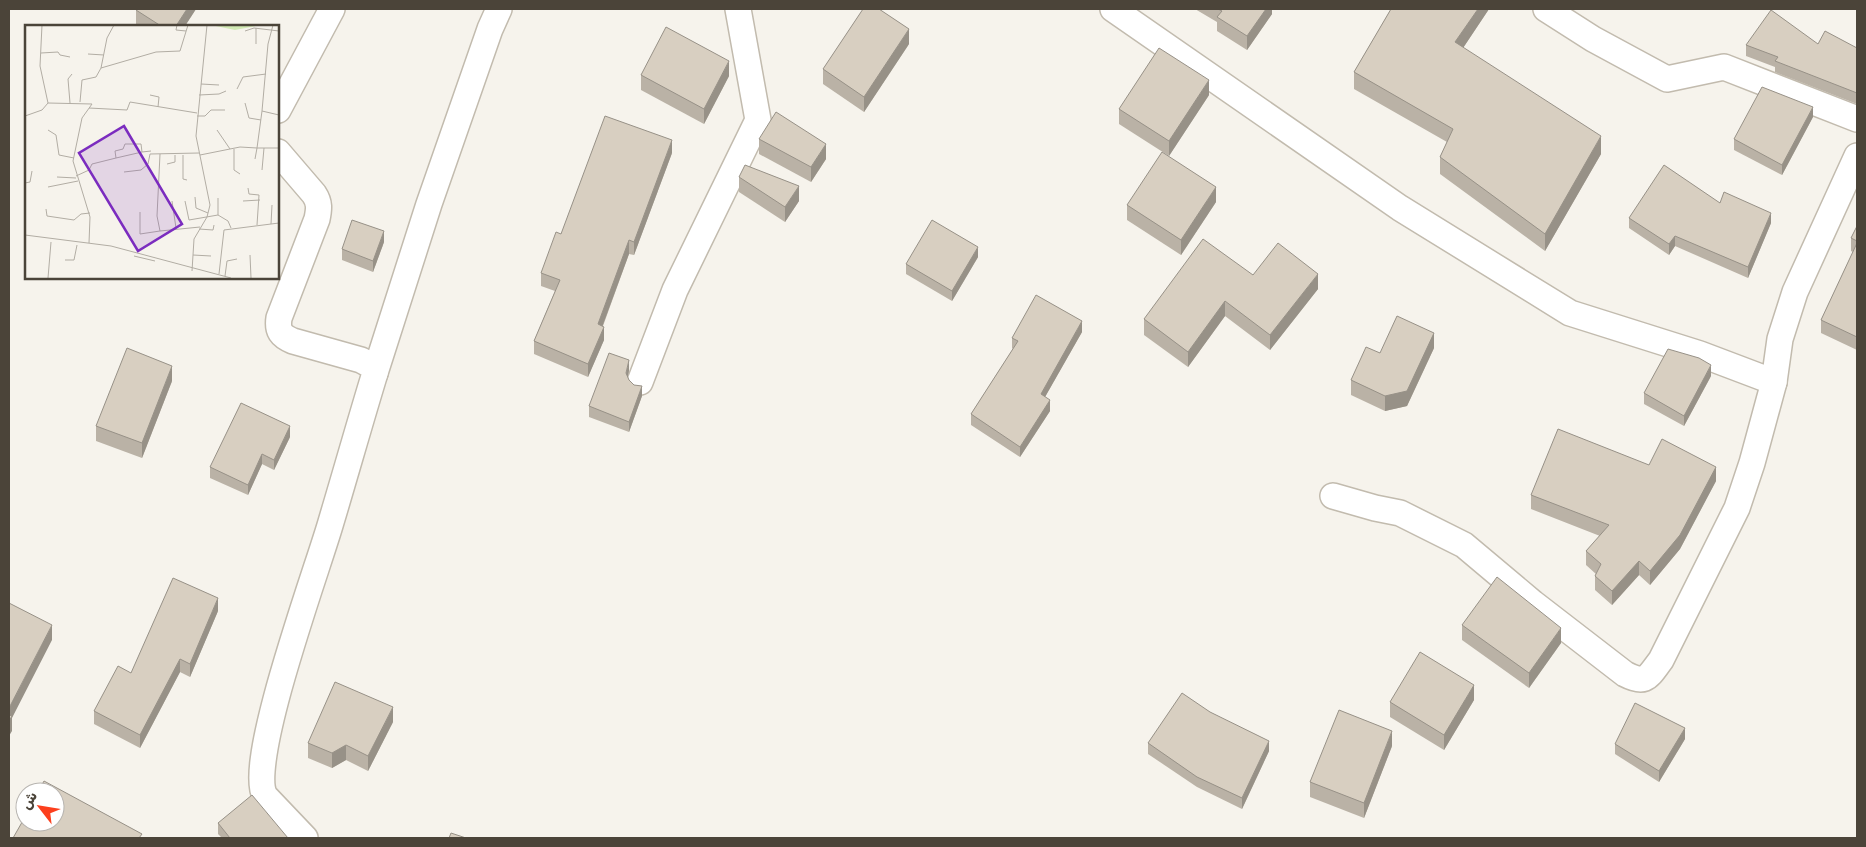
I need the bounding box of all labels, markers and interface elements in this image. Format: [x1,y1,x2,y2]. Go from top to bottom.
inset map [25,25,279,279]
north arrow [15,782,65,832]
text: ش [17,788,41,813]

